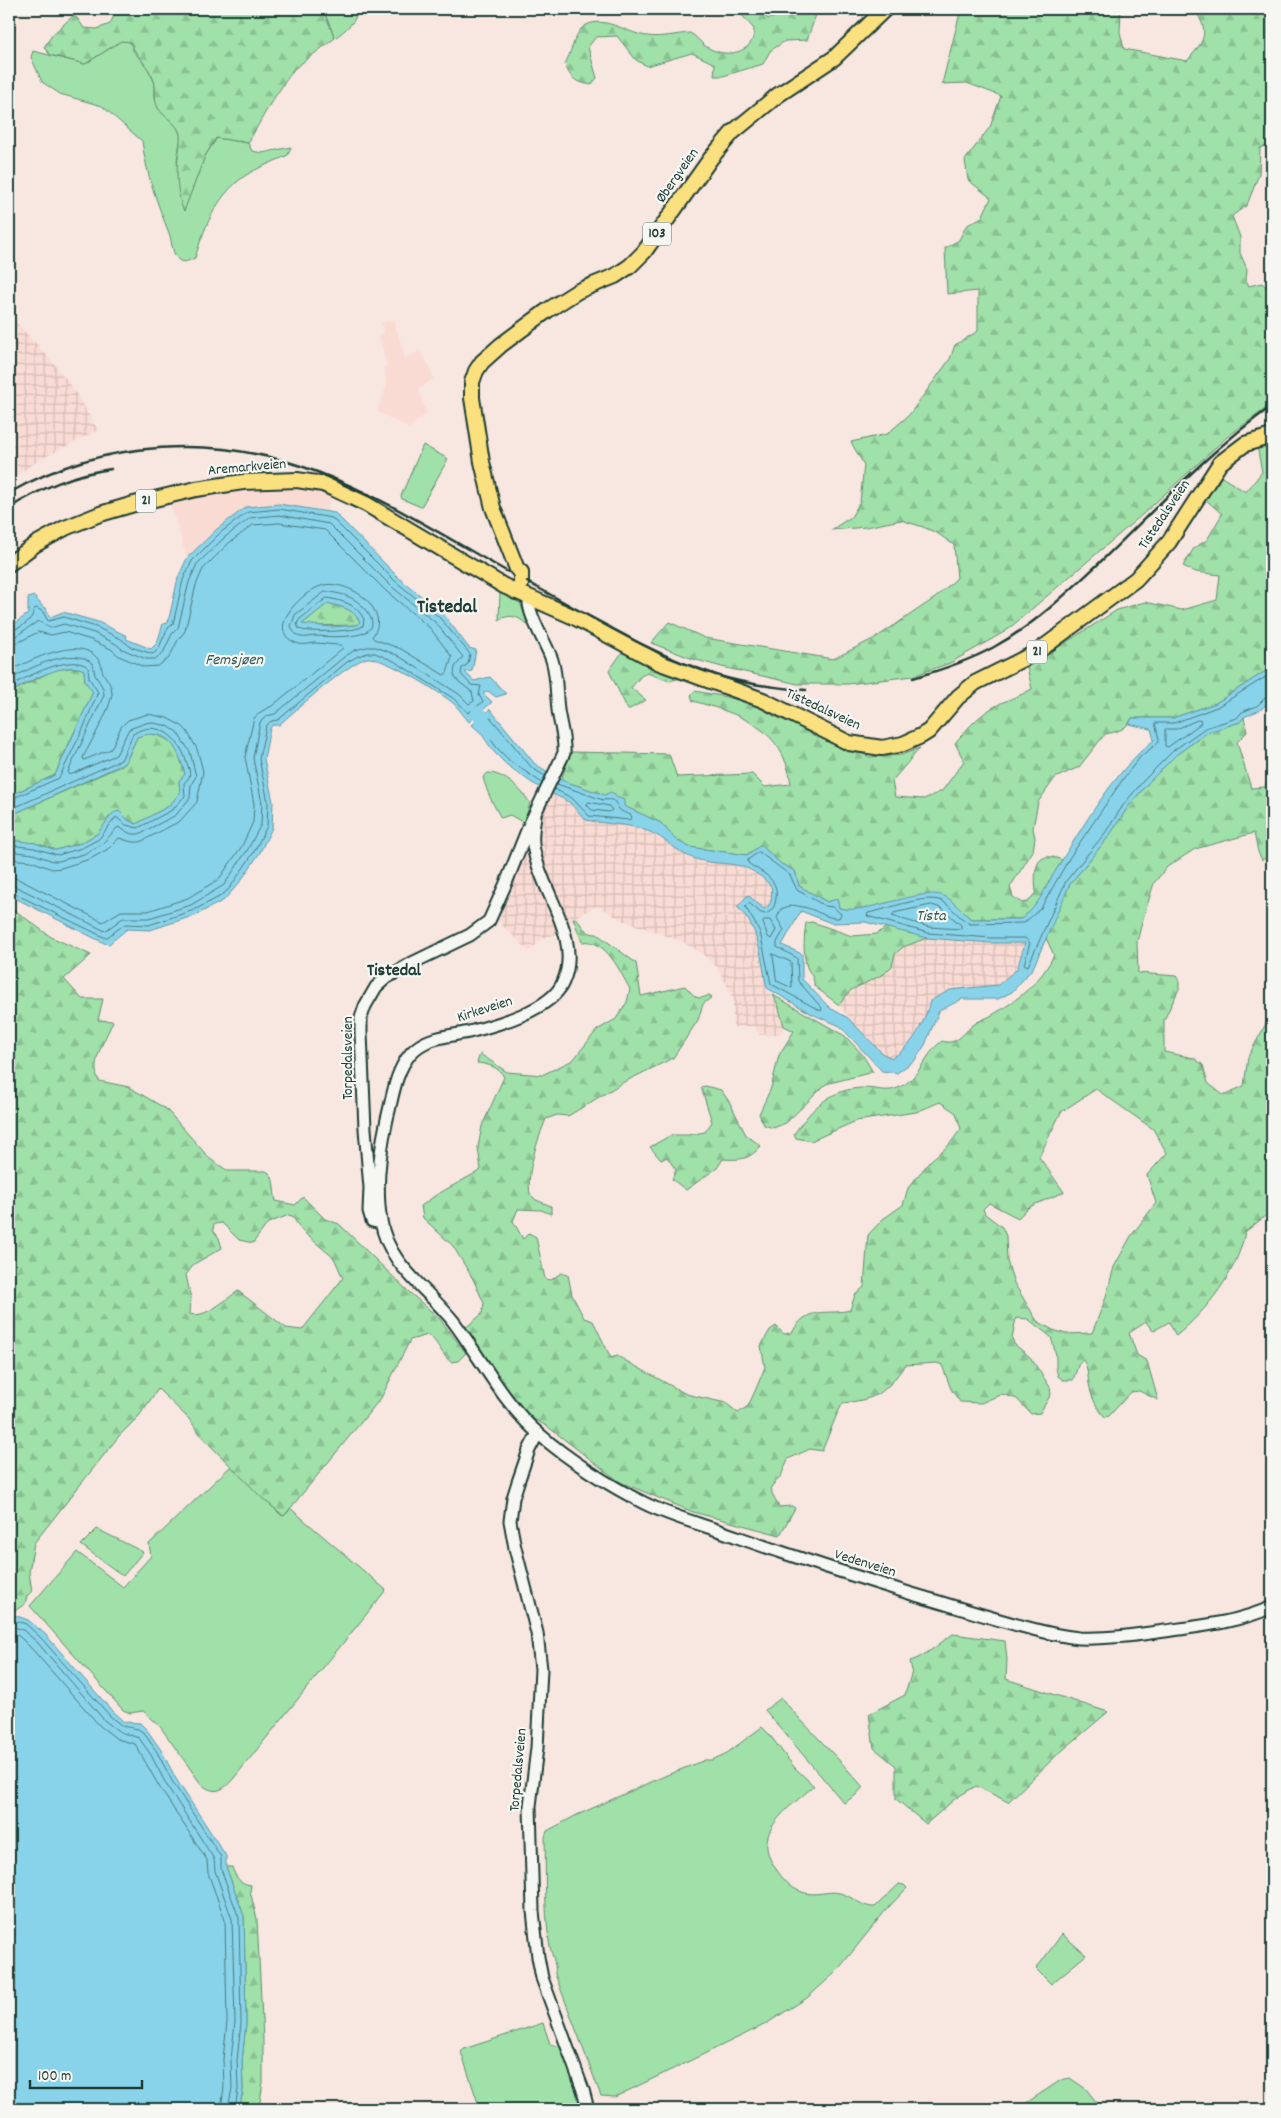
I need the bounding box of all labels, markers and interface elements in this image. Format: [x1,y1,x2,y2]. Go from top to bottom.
street label: Øbergveien [651,144,705,208]
road number: 103 [643,222,671,245]
street label: Aremarkveien [207,454,287,482]
street label: Tistedalsveien [1133,476,1197,554]
road number: 21 [136,490,156,512]
district label: Tistedal [417,594,477,622]
road number: 21 [1027,640,1047,664]
water label: Femsjøen [205,649,263,672]
street label: Tistedalsveien [782,683,864,737]
water label: Tista [916,905,947,928]
district label: Tistedal [367,959,422,984]
street label: Kirkeveien [454,991,516,1029]
street label: Torpedalsveien [338,1016,360,1100]
street label: Vedenveien [831,1544,899,1584]
street label: Torpedalsveien [504,1727,534,1813]
scale bar [30,2058,142,2090]
text: 100 m [38,2066,71,2088]

